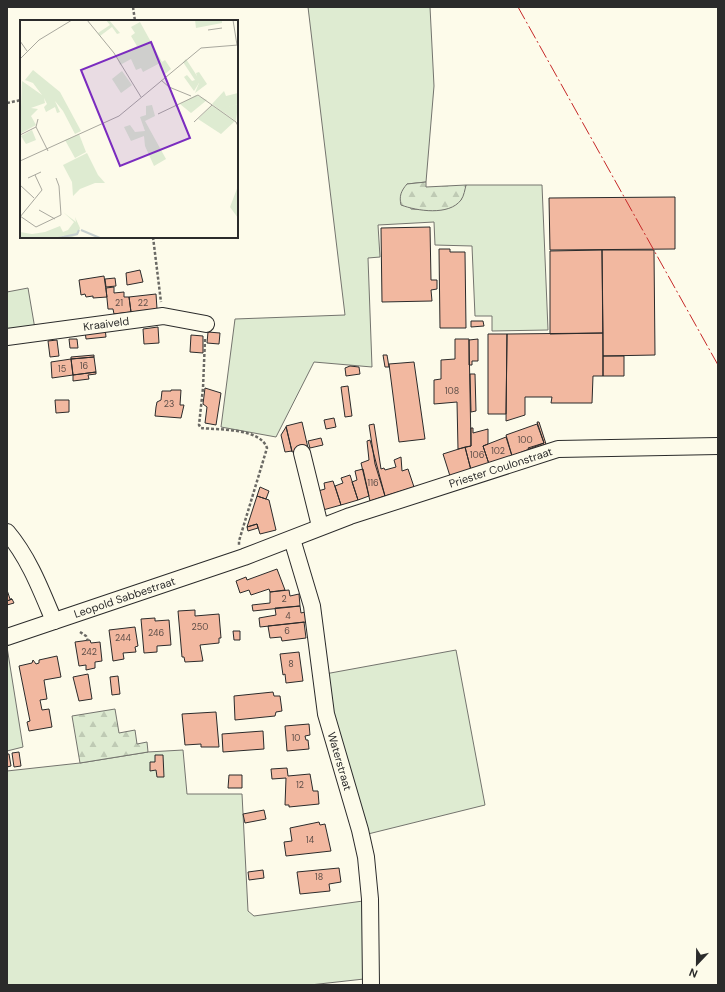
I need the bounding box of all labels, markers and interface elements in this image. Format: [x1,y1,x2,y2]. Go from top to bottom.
inset map [20,20,238,238]
house number: 21 [115,297,123,309]
house number: 22 [138,297,148,309]
street label: Kraaiveld [82,314,130,334]
house number: 16 [80,360,89,372]
house number: 15 [58,363,66,375]
house number: 108 [445,385,459,397]
house number: 23 [164,398,174,410]
house number: 100 [517,434,533,446]
street label: Priester Coulonstraat [447,444,554,491]
house number: 102 [491,445,505,457]
house number: 106 [470,449,485,461]
house number: 116 [367,477,379,489]
street label: Leopold Sabbestraat [72,574,177,621]
house number: 2 [281,593,287,605]
house number: 4 [285,610,291,622]
house number: 250 [192,621,208,633]
house number: 6 [284,625,290,637]
house number: 246 [148,627,164,639]
house number: 244 [115,632,132,644]
house number: 242 [81,646,97,658]
house number: 8 [288,658,294,670]
street label: Waterstraat [325,730,355,792]
house number: 10 [292,732,300,744]
house number: 12 [296,779,304,791]
house number: 14 [306,834,315,846]
house number: 18 [315,871,323,883]
north arrow [677,944,717,984]
text: N [687,965,700,981]

